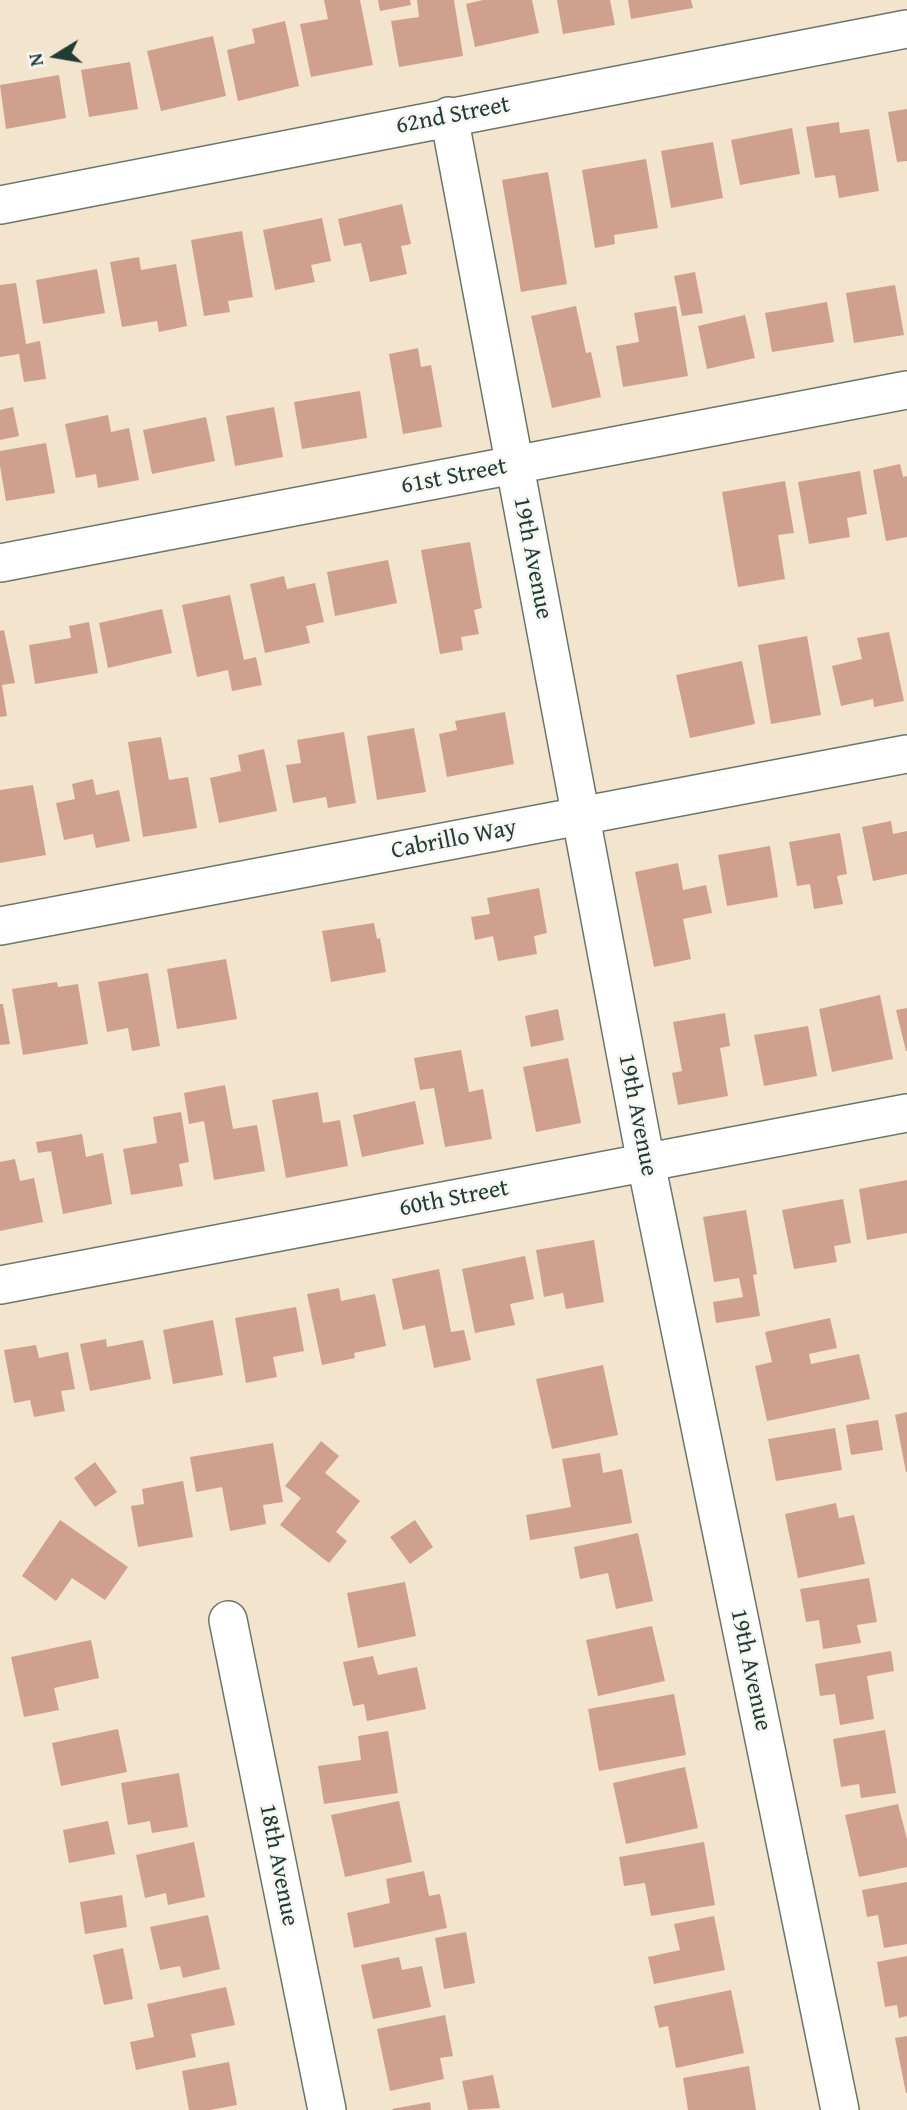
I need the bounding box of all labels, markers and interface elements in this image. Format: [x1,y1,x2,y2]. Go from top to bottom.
north arrow [21,21,91,91]
text: N [20,51,50,69]
street label: 62nd Street [394,91,512,141]
street label: 61st Street [399,453,509,501]
street label: 19th Avenue [506,494,558,622]
street label: Cabrillo Way [389,814,519,866]
street label: 19th Avenue [611,1051,663,1179]
street label: 60th Street [397,1174,511,1224]
street label: 19th Avenue [723,1606,777,1734]
street label: 18th Avenue [252,1801,304,1929]

